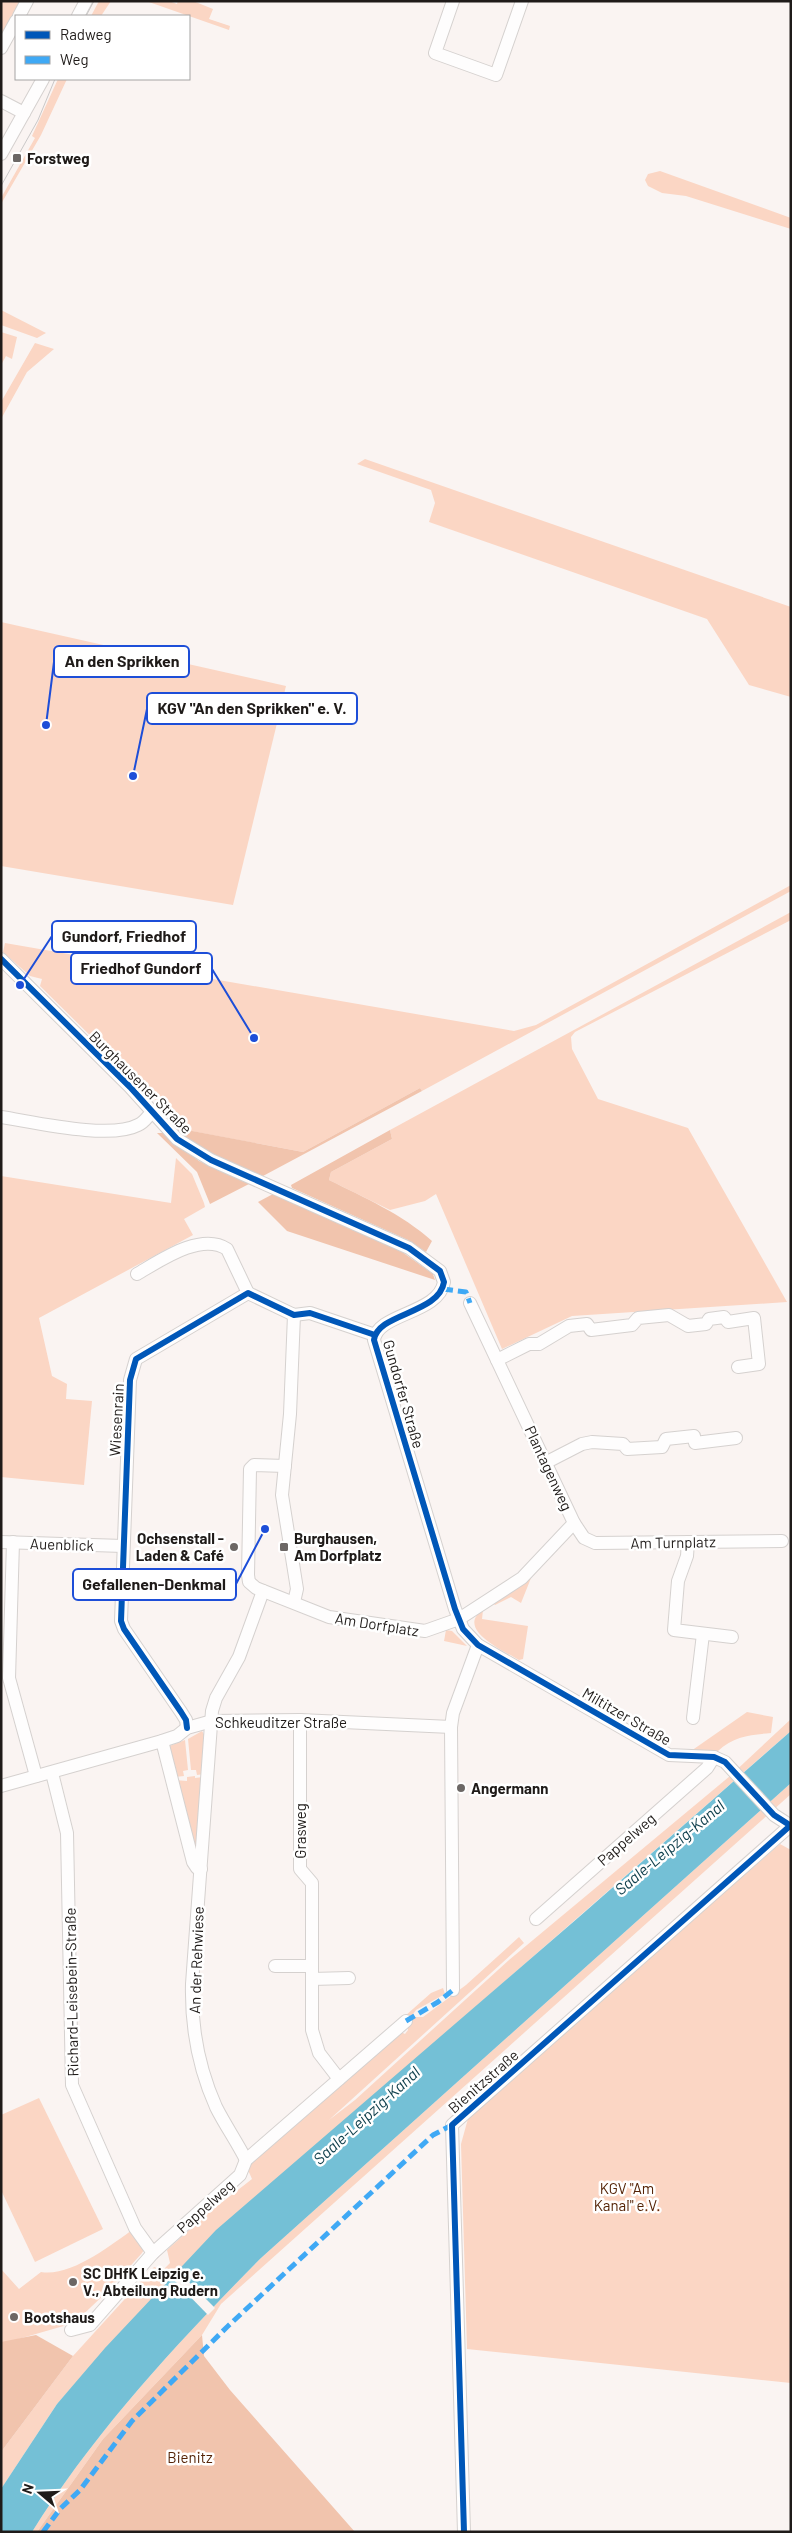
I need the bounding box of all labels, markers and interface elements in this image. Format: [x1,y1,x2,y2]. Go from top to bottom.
legend [15,15,190,80]
text: Radweg [60,25,112,43]
text: Weg [60,50,88,68]
place label: Forstweg [27,149,90,167]
marker: Forstweg [11,152,23,164]
callout: An den Sprikken [54,646,189,677]
text: An den Sprikken [64,651,180,670]
callout: KGV "An den Sprikken" e. V. [147,693,357,724]
text: KGV "An den Sprikken" e. V. [157,698,347,717]
callout: Gundorf, Friedhof [52,921,196,952]
text: Gundorf, Friedhof [62,926,186,945]
callout: Friedhof Gundorf [71,953,212,984]
text: Friedhof Gundorf [81,958,201,977]
street label: Burghausener Straße [86,1027,196,1137]
street label: Gundorfer Straße [380,1338,428,1450]
street label: Wiesenrain [105,1383,127,1457]
street label: Plantagenweg [521,1423,577,1513]
place label: Ochsenstall - Laden & Café [136,1529,224,1564]
place label: Burghausen, Am Dorfplatz [294,1529,381,1564]
street label: Am Turnplatz [630,1532,716,1552]
street label: Auenblick [30,1534,95,1554]
marker: Ochsenstall - Laden & Café [228,1541,240,1553]
marker: Burghausen, Am Dorfplatz [278,1541,290,1553]
callout: Gefallenen-Denkmal [73,1569,236,1600]
text: Gefallenen-Denkmal [82,1574,226,1593]
street label: Am Dorfplatz [334,1609,420,1640]
street label: Miltitzer Straße [579,1683,675,1749]
street label: Schkeuditzer Straße [215,1713,347,1731]
place label: Angermann [471,1779,548,1797]
marker: Angermann [455,1782,467,1794]
water label: Saale-Leipzig-Kanal [610,1795,728,1898]
street label: Grasweg [291,1803,309,1859]
street label: Pappelweg [593,1809,659,1869]
street label: An der Rehwiese [185,1906,207,2014]
street label: Richard-Leisebein-Straße [61,1907,81,2077]
street label: Bienitzstraße [444,2046,522,2116]
water label: Saale-Leipzig-Kanal [309,2062,424,2168]
street label: Pappelweg [173,2176,237,2236]
park label: KGV "Am Kanal" e.V. [594,2179,660,2214]
place label: SC DHfK Leipzig e. V., Abteilung Rudern [83,2264,218,2299]
marker: SC DHfK Leipzig e. V., Abteilung Rudern [67,2276,79,2288]
place label: Bootshaus [24,2308,95,2326]
marker: Bootshaus [8,2311,20,2323]
park label: Bienitz [167,2448,213,2466]
north arrow [15,2468,65,2518]
text: N [18,2481,37,2496]

